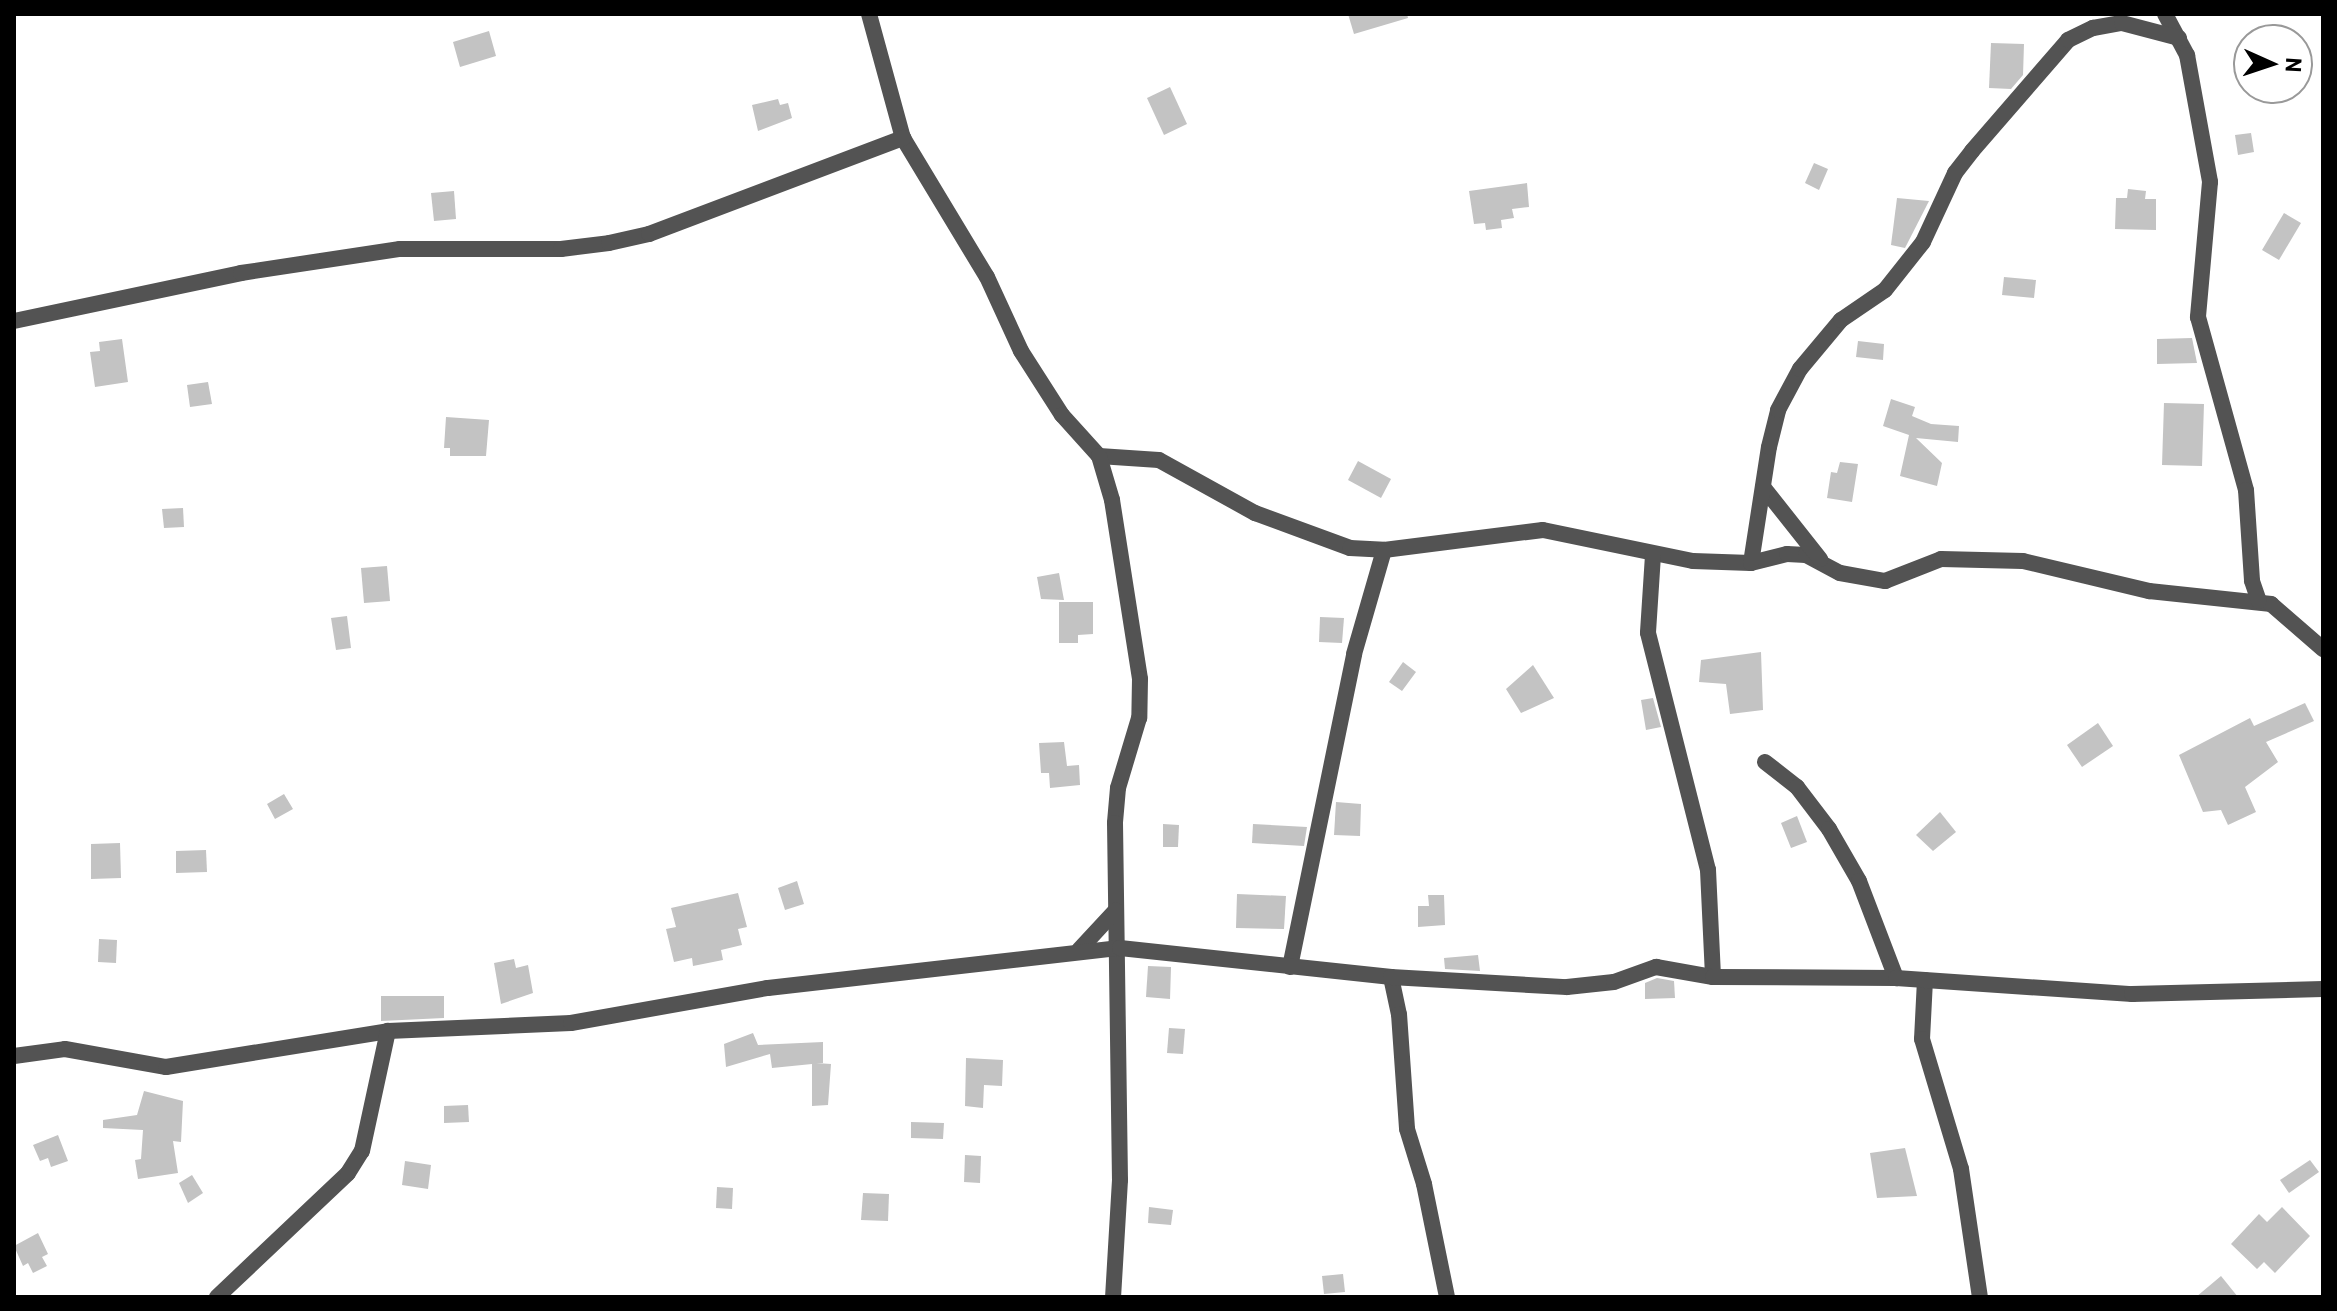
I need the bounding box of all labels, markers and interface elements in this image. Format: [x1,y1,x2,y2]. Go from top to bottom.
north arrow [2233,24,2313,104]
text: N [2282,57,2308,73]

